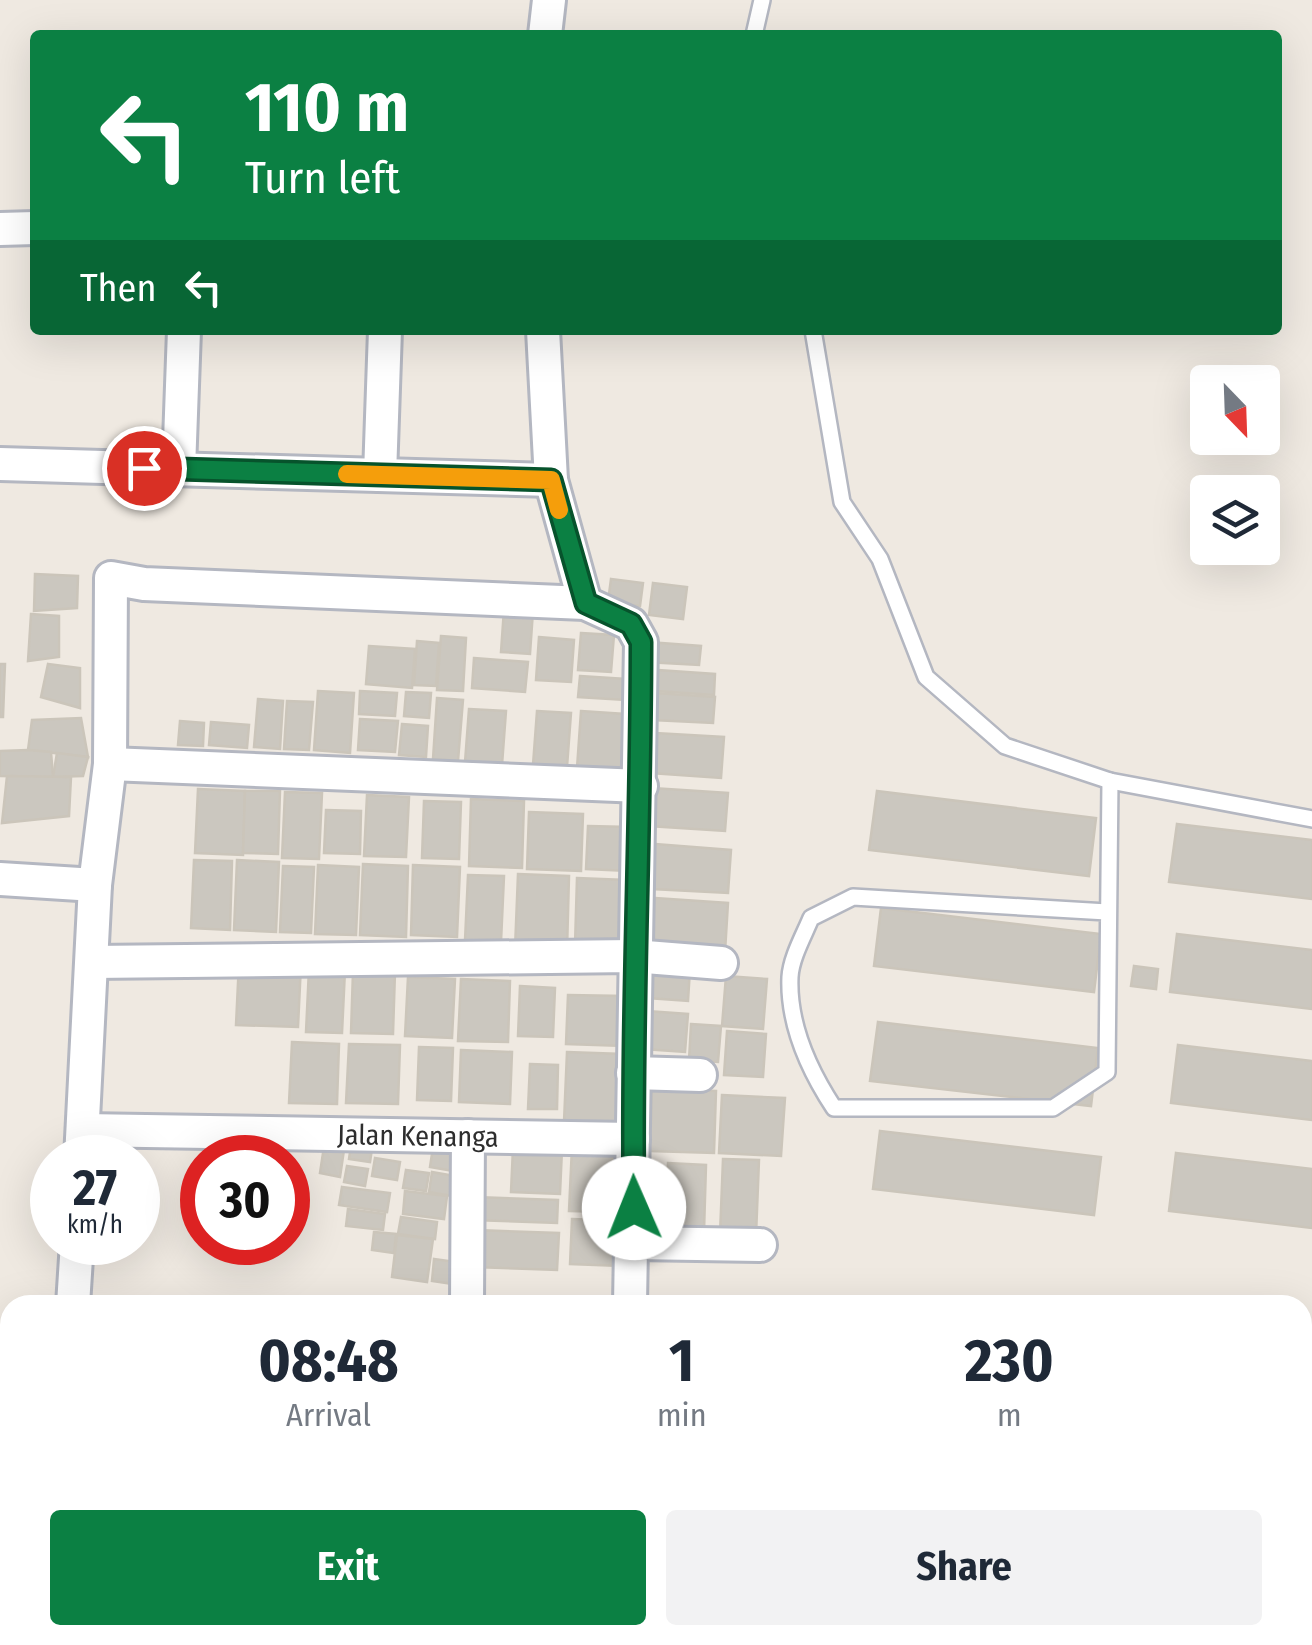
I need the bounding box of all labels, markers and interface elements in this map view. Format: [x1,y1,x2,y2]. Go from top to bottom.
text: 110 m [245,66,409,150]
icon: left [80,70,210,200]
text: Turn left [245,151,400,205]
icon: left [176,260,231,315]
text: Then [80,265,156,311]
north arrow [1190,365,1280,455]
map controls [1190,365,1280,565]
pin [102,426,187,511]
icon: arrive [117,441,172,496]
button: layers [1190,475,1280,565]
street label: Jalan Kenanga [337,1118,499,1153]
speed limit sign: 30 [180,1135,310,1265]
position arrow [582,1156,686,1260]
text: 27 [73,1158,117,1218]
text: km/h [67,1210,123,1240]
text: 08:48 [258,1325,399,1397]
text: 1 [669,1325,694,1397]
text: 230 [965,1325,1054,1397]
text: Arrival [286,1396,371,1434]
text: min [657,1396,707,1434]
text: m [997,1396,1022,1434]
button: Exit [50,1510,646,1625]
button: Share [666,1510,1262,1625]

